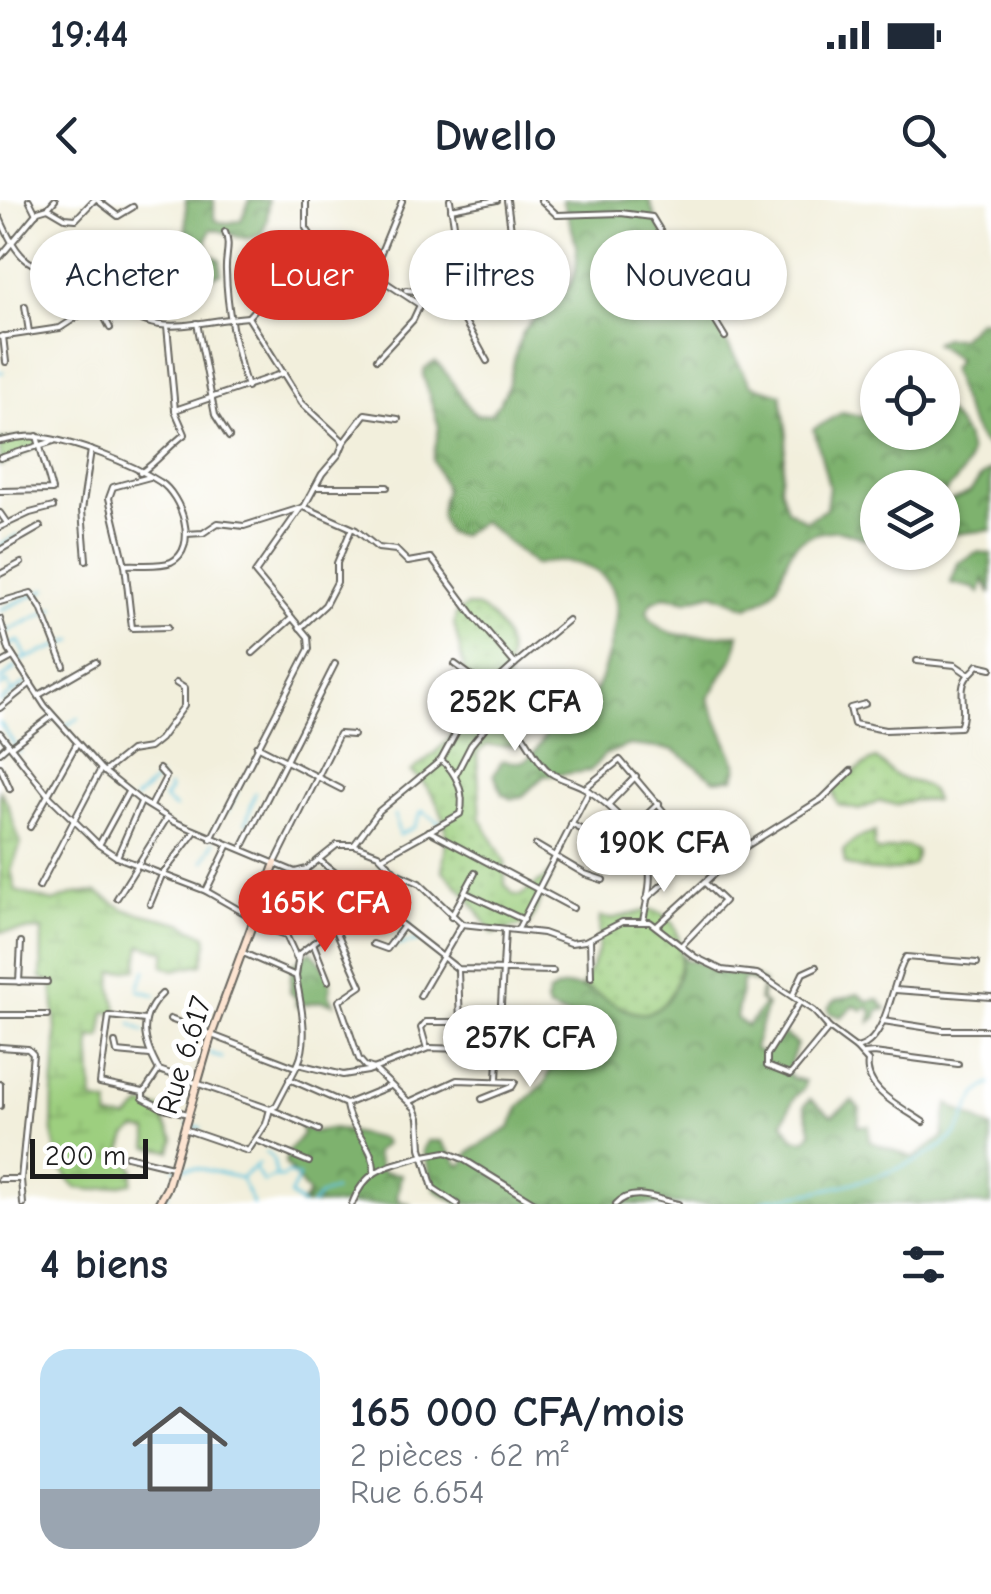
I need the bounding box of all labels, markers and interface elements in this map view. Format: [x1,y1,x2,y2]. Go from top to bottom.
text: 19:44 [50,13,128,57]
icon: back [40,108,95,163]
icon: search [896,108,951,163]
text: Dwello [434,109,557,161]
chip: Acheter [30,230,214,320]
chip: Louer [234,230,389,320]
chip: Filtres [409,230,570,320]
chip: Nouveau [590,230,787,320]
map controls [860,350,960,570]
button: locate [860,350,960,450]
button: layers [860,470,960,570]
pin: 252K CFA [412,669,618,754]
text: 252K CFA [449,683,581,720]
pin: 190K CFA [561,810,767,895]
text: 190K CFA [599,824,729,861]
pin: 165K CFA [222,870,428,955]
text: 165K CFA [260,884,390,921]
street label: Rue 6.617 [150,992,219,1118]
pin: 257K CFA [427,1005,633,1090]
text: 257K CFA [465,1019,595,1056]
scale bar [30,1134,148,1178]
text: 200 m [45,1140,126,1172]
icon: filters [896,1237,951,1292]
text: 4 biens [40,1240,168,1289]
text: 165 000 CFA/mois [350,1388,684,1437]
icon: home [120,1389,240,1509]
text: 2 pièces · 62 m² [350,1437,569,1474]
text: Rue 6.654 [350,1474,485,1511]

